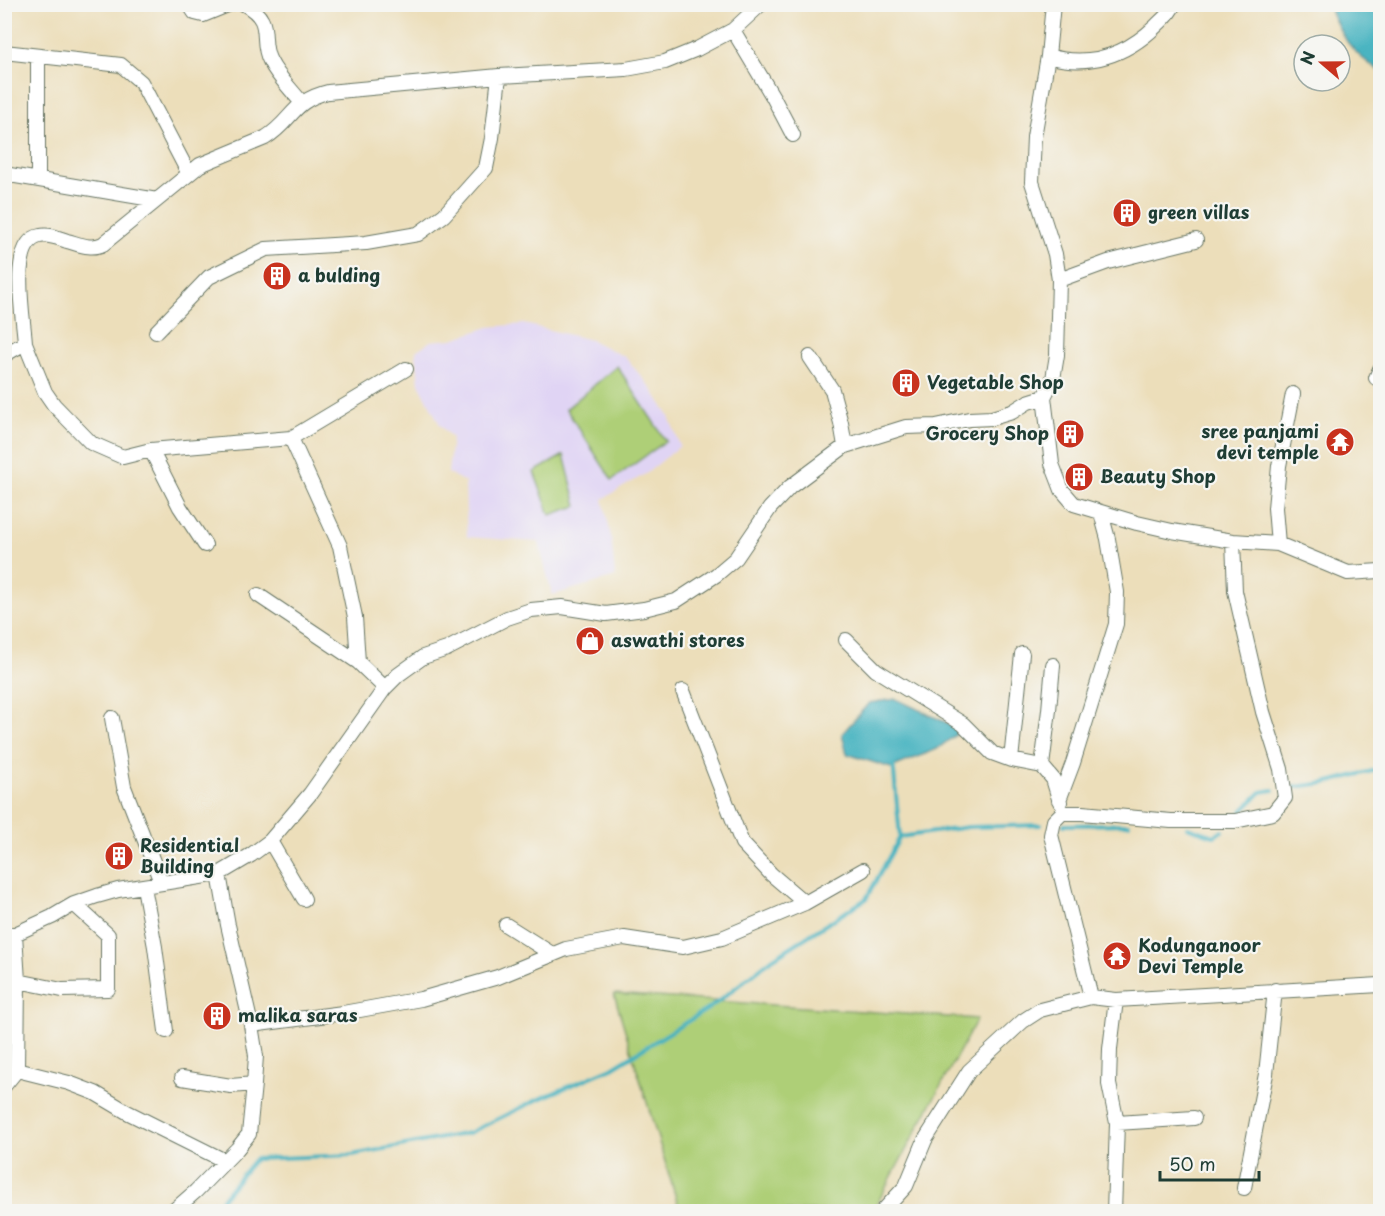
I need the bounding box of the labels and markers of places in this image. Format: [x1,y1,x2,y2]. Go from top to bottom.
building icon: green villas [1111,197,1143,229]
place label: green villas [1148,198,1250,225]
building icon: a bulding [261,260,293,292]
place label: a bulding [298,261,380,288]
building icon: Vegetable Shop [890,367,922,399]
place label: Vegetable Shop [927,368,1064,395]
place label: sree panjami devi temple [1202,417,1319,465]
building icon: Grocery Shop [1054,418,1086,450]
place label: Grocery Shop [926,419,1049,446]
temple icon: sree panjami devi temple [1324,426,1356,458]
building icon: Beauty Shop [1063,461,1095,493]
place label: Beauty Shop [1100,462,1216,489]
shop icon: aswathi stores [574,625,606,657]
place label: aswathi stores [611,626,745,653]
place label: Residential Building [140,831,239,879]
building icon: Residential Building [103,840,135,872]
place label: Kodunganoor Devi Temple [1138,931,1262,979]
temple icon: Kodunganoor Devi Temple [1101,940,1133,972]
building icon: malika saras [201,1000,233,1032]
place label: malika saras [238,1001,358,1028]

